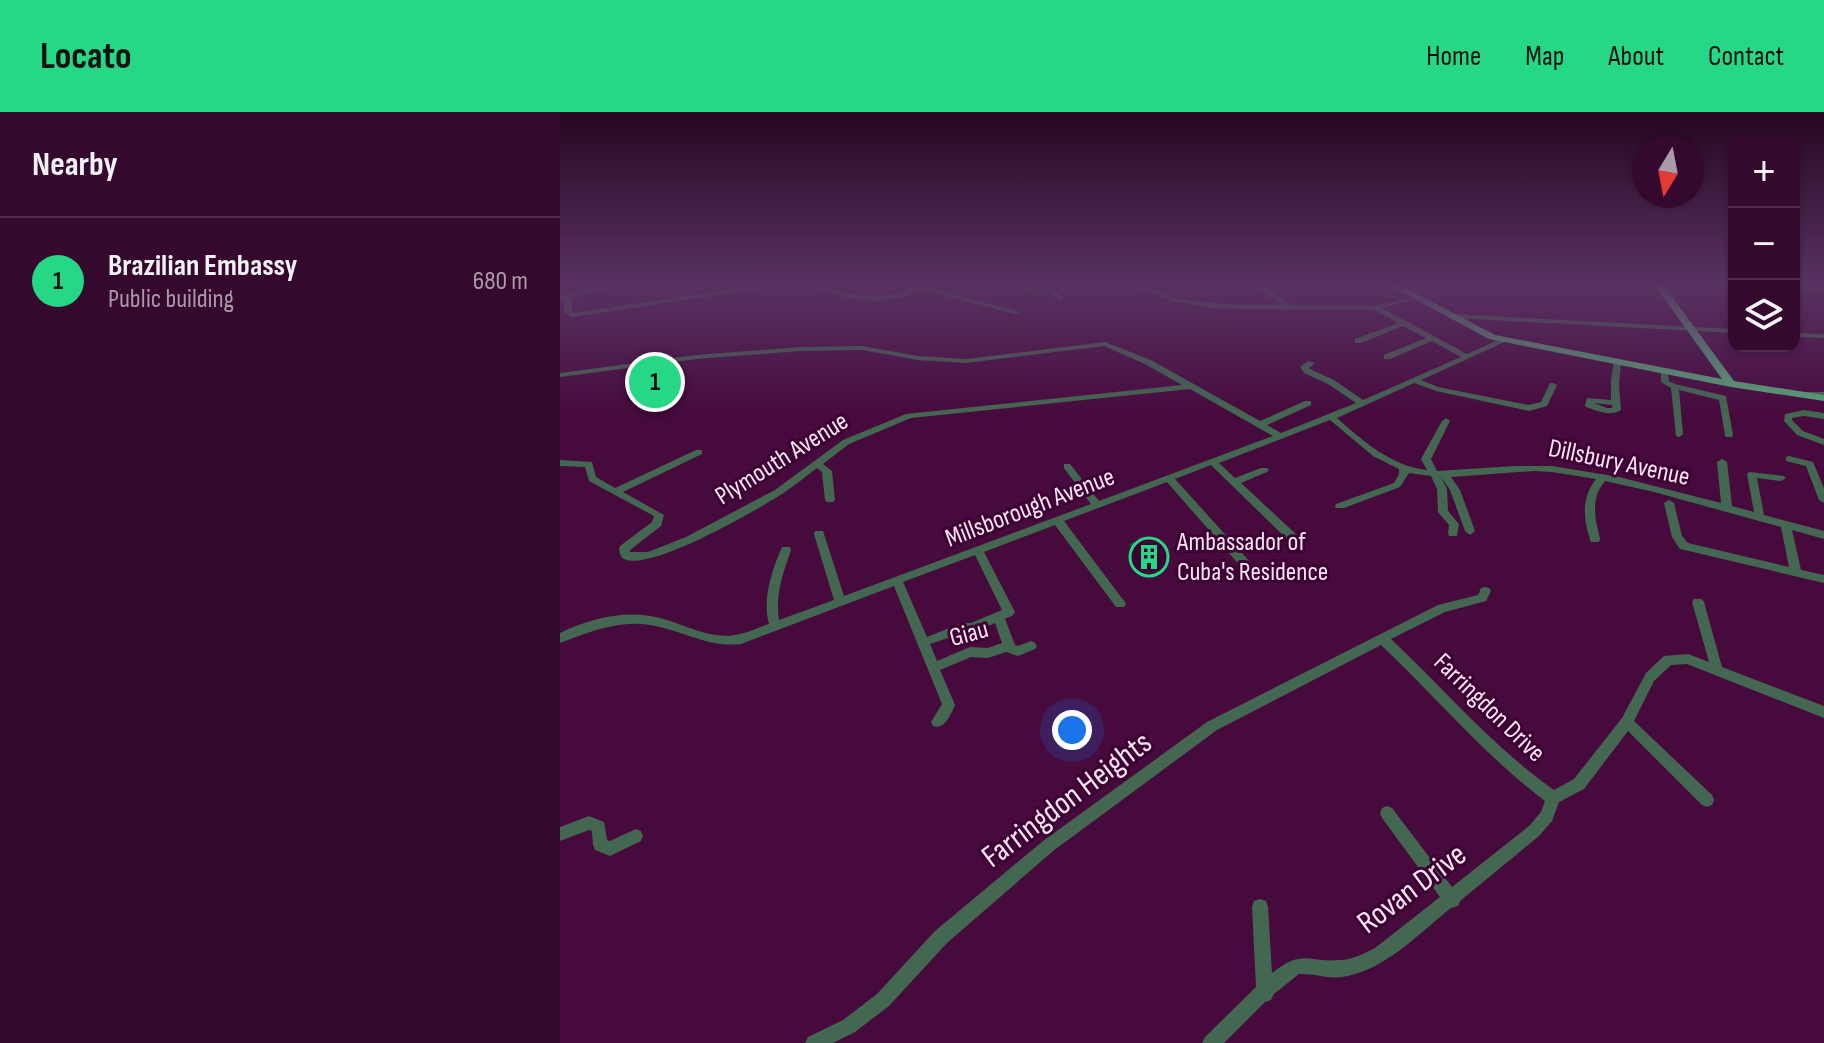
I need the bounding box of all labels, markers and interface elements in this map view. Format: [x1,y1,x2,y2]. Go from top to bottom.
text: Locato [40,34,131,79]
text: Home [1426,40,1481,73]
text: Map [1525,40,1564,73]
text: About [1608,40,1664,73]
text: Contact [1708,40,1784,73]
north arrow [1632,136,1704,208]
map controls [1728,136,1800,352]
button: + [1728,136,1800,208]
text: Nearby [32,144,118,185]
button: − [1728,208,1800,280]
text: Brazilian Embassy [108,248,297,284]
text: 1 [53,266,63,297]
text: 680 m [473,266,528,297]
button: layers [1728,280,1800,352]
text: Public building [108,284,234,315]
pin: 1 [629,352,681,412]
street label: Plymouth Avenue [710,406,854,512]
street label: Dillsbury Avenue [1545,433,1693,493]
street label: Millsborough Avenue [941,461,1119,555]
place label: Ambassador of Cuba's Residence [1176,527,1328,588]
building icon: Ambassador of Cuba's Residence [1128,536,1170,578]
street label: Giau [946,614,992,654]
street label: Farringdon Drive [1427,647,1551,769]
your location [1052,710,1092,750]
street label: Farringdon Heights [974,723,1160,877]
street label: Rovan Drive [1350,835,1474,943]

